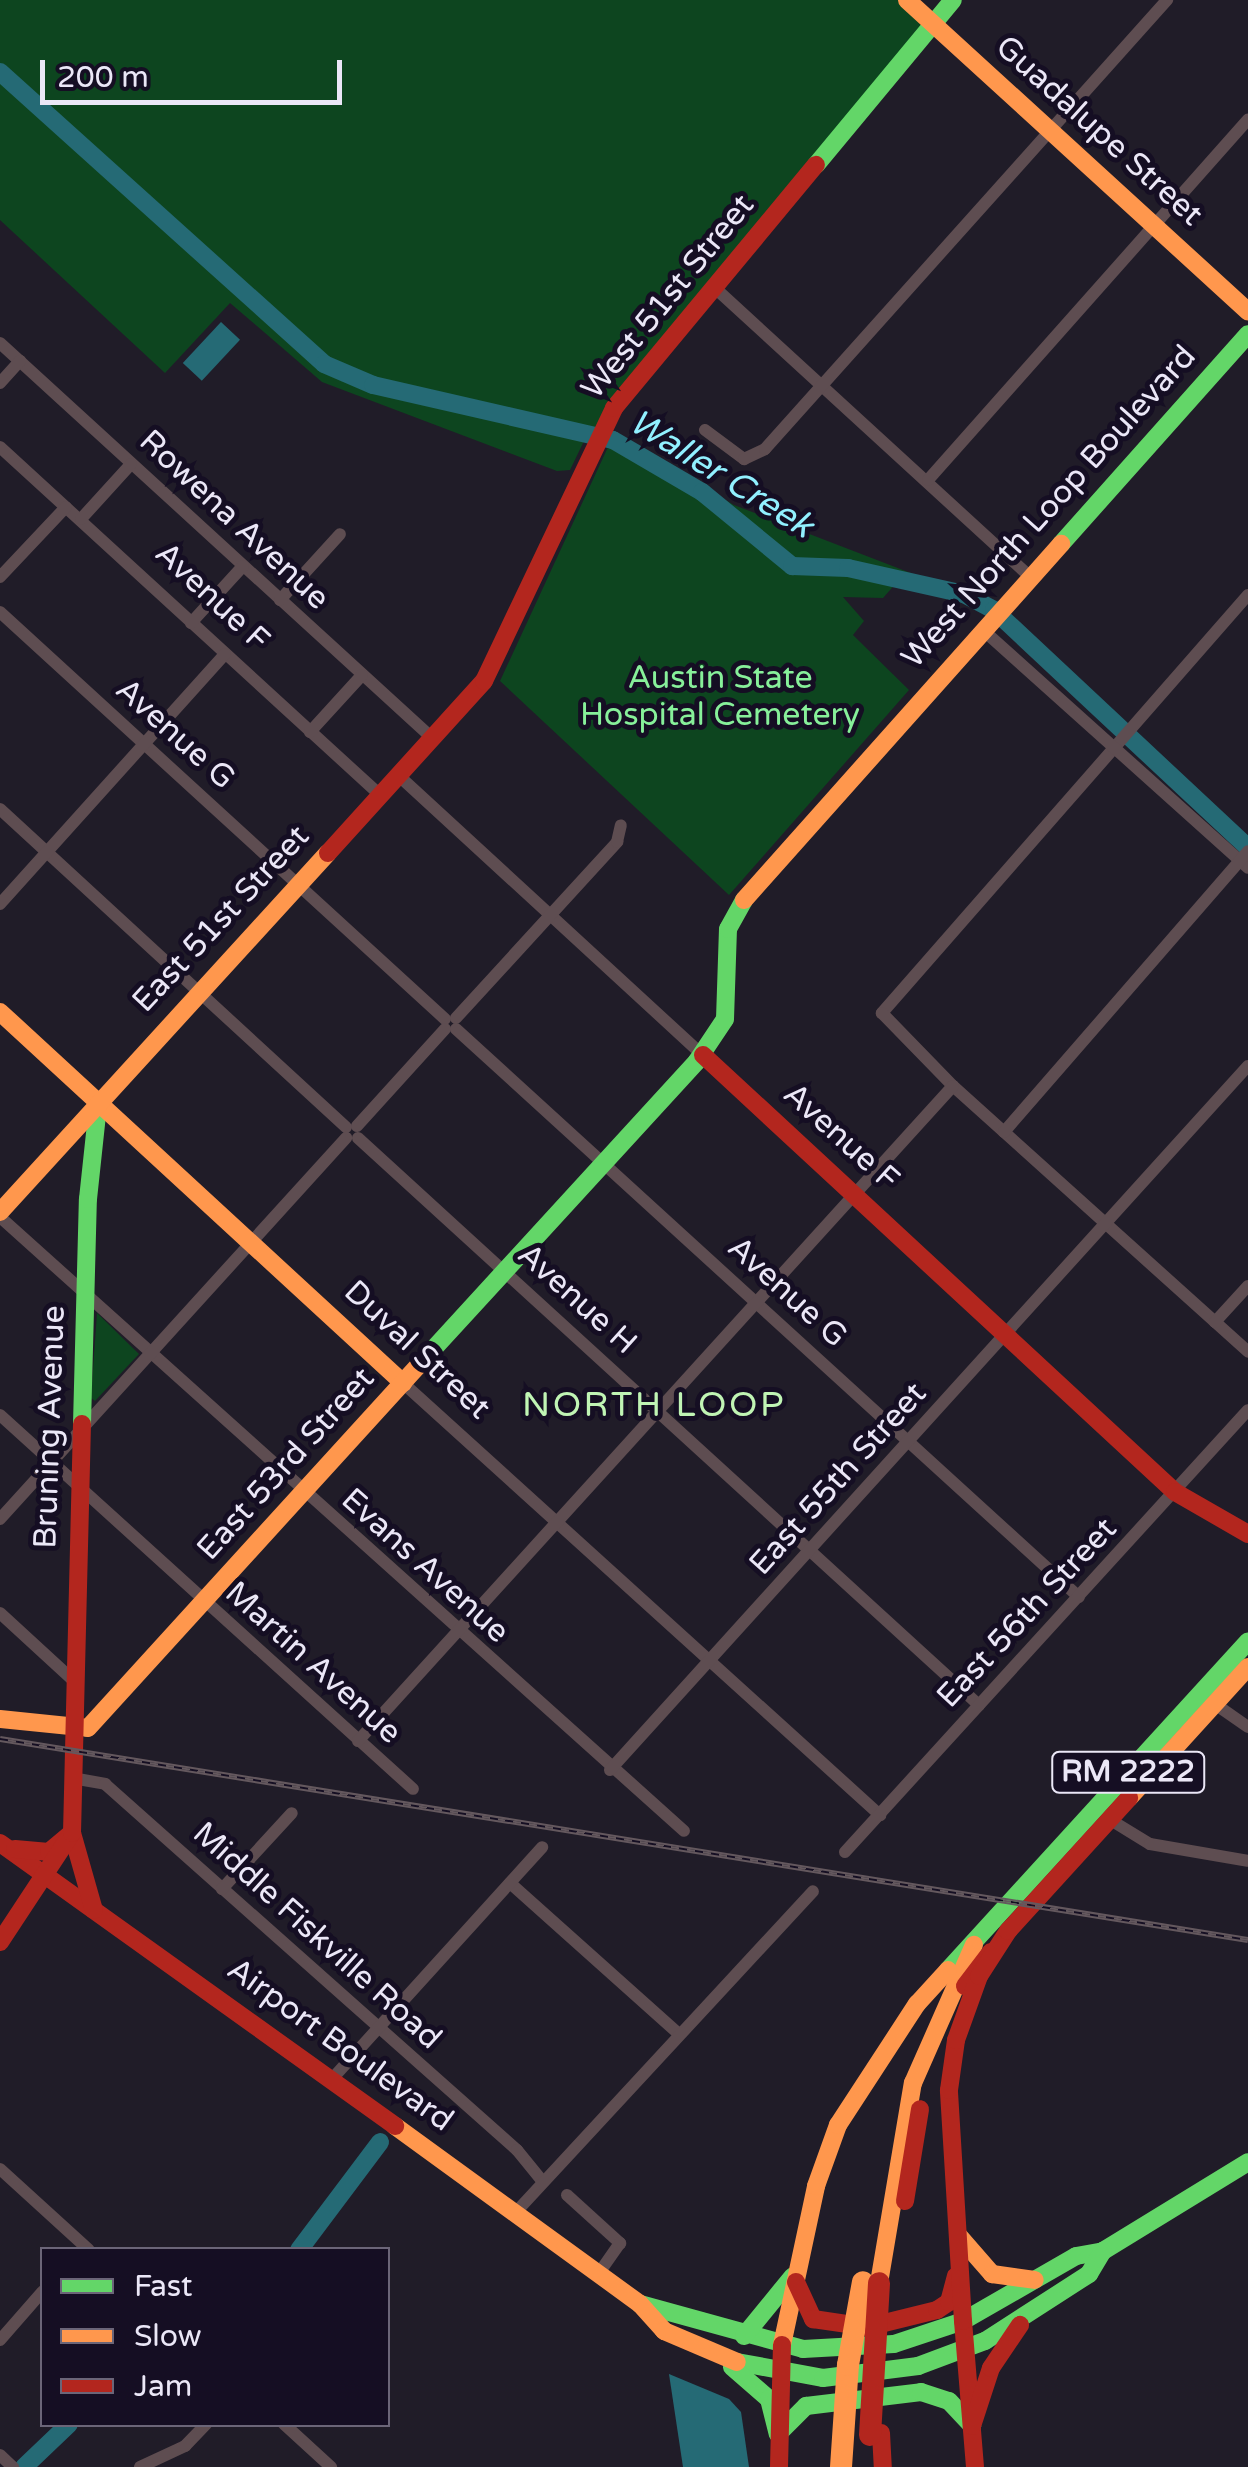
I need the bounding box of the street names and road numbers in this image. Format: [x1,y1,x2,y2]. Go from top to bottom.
street label: Guadalupe Street [988,28,1210,234]
street label: West 51st Street [574,187,762,407]
street label: West North Loop Boulevard [894,338,1204,676]
street label: Rowena Avenue [131,422,337,618]
street label: Avenue F [147,534,277,660]
street label: Avenue G [108,671,242,797]
street label: East 51st Street [125,818,317,1020]
street label: Avenue F [775,1075,907,1199]
street label: Avenue G [720,1229,854,1355]
street label: Avenue H [510,1236,644,1362]
street label: Duval Street [336,1273,498,1427]
street label: Bruning Avenue [27,1305,73,1549]
street label: East 53rd Street [189,1360,383,1568]
street label: East 55th Street [742,1375,934,1583]
street label: Evans Avenue [333,1481,517,1651]
street label: East 56th Street [929,1510,1125,1716]
street label: Martin Avenue [217,1574,409,1752]
road number: RM 2222 [1050,1747,1206,1797]
street label: Middle Fiskville Road [185,1814,449,2058]
street label: Airport Boulevard [220,1950,460,2140]

